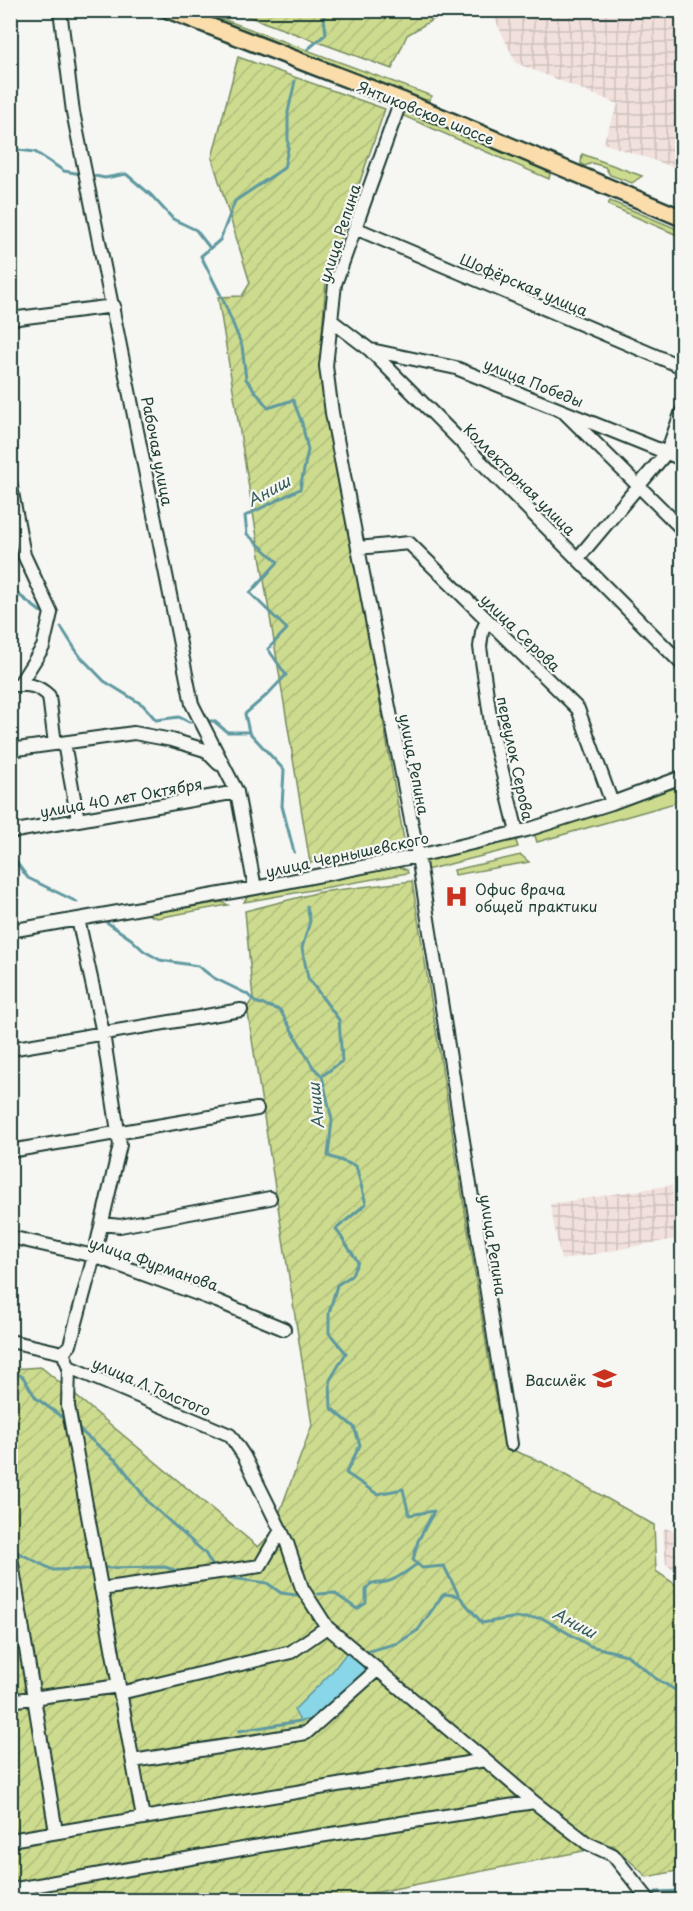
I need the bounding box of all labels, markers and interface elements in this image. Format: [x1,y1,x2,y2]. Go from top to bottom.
street label: Янтиковское шоссе [354,74,498,150]
street label: улица Репина [312,180,366,285]
street label: Шофёрская улица [456,247,592,322]
street label: улица Победы [481,352,587,412]
street label: Рабочая улица [136,395,180,508]
street label: Коллекторная улица [459,418,582,541]
water label: Аниш [242,467,296,512]
street label: улица Серова [476,588,567,677]
street label: переулок Серова [492,694,540,823]
street label: улица Репина [394,712,436,817]
street label: улица 40 лет Октября [38,771,204,823]
street label: улица Чернышевского [263,825,431,883]
place label: Офис врача общей практики [475,877,597,917]
hospital icon: Офис врача общей практики [444,884,470,910]
water label: Аниш [300,1080,329,1130]
street label: улица Репина [475,1193,513,1298]
street label: улица Фурманова [86,1230,222,1296]
street label: улица Л.Толстого [89,1351,215,1421]
school or university icon: Василёк [591,1366,617,1392]
place label: Василёк [525,1368,586,1391]
water label: Аниш [549,1601,603,1644]

